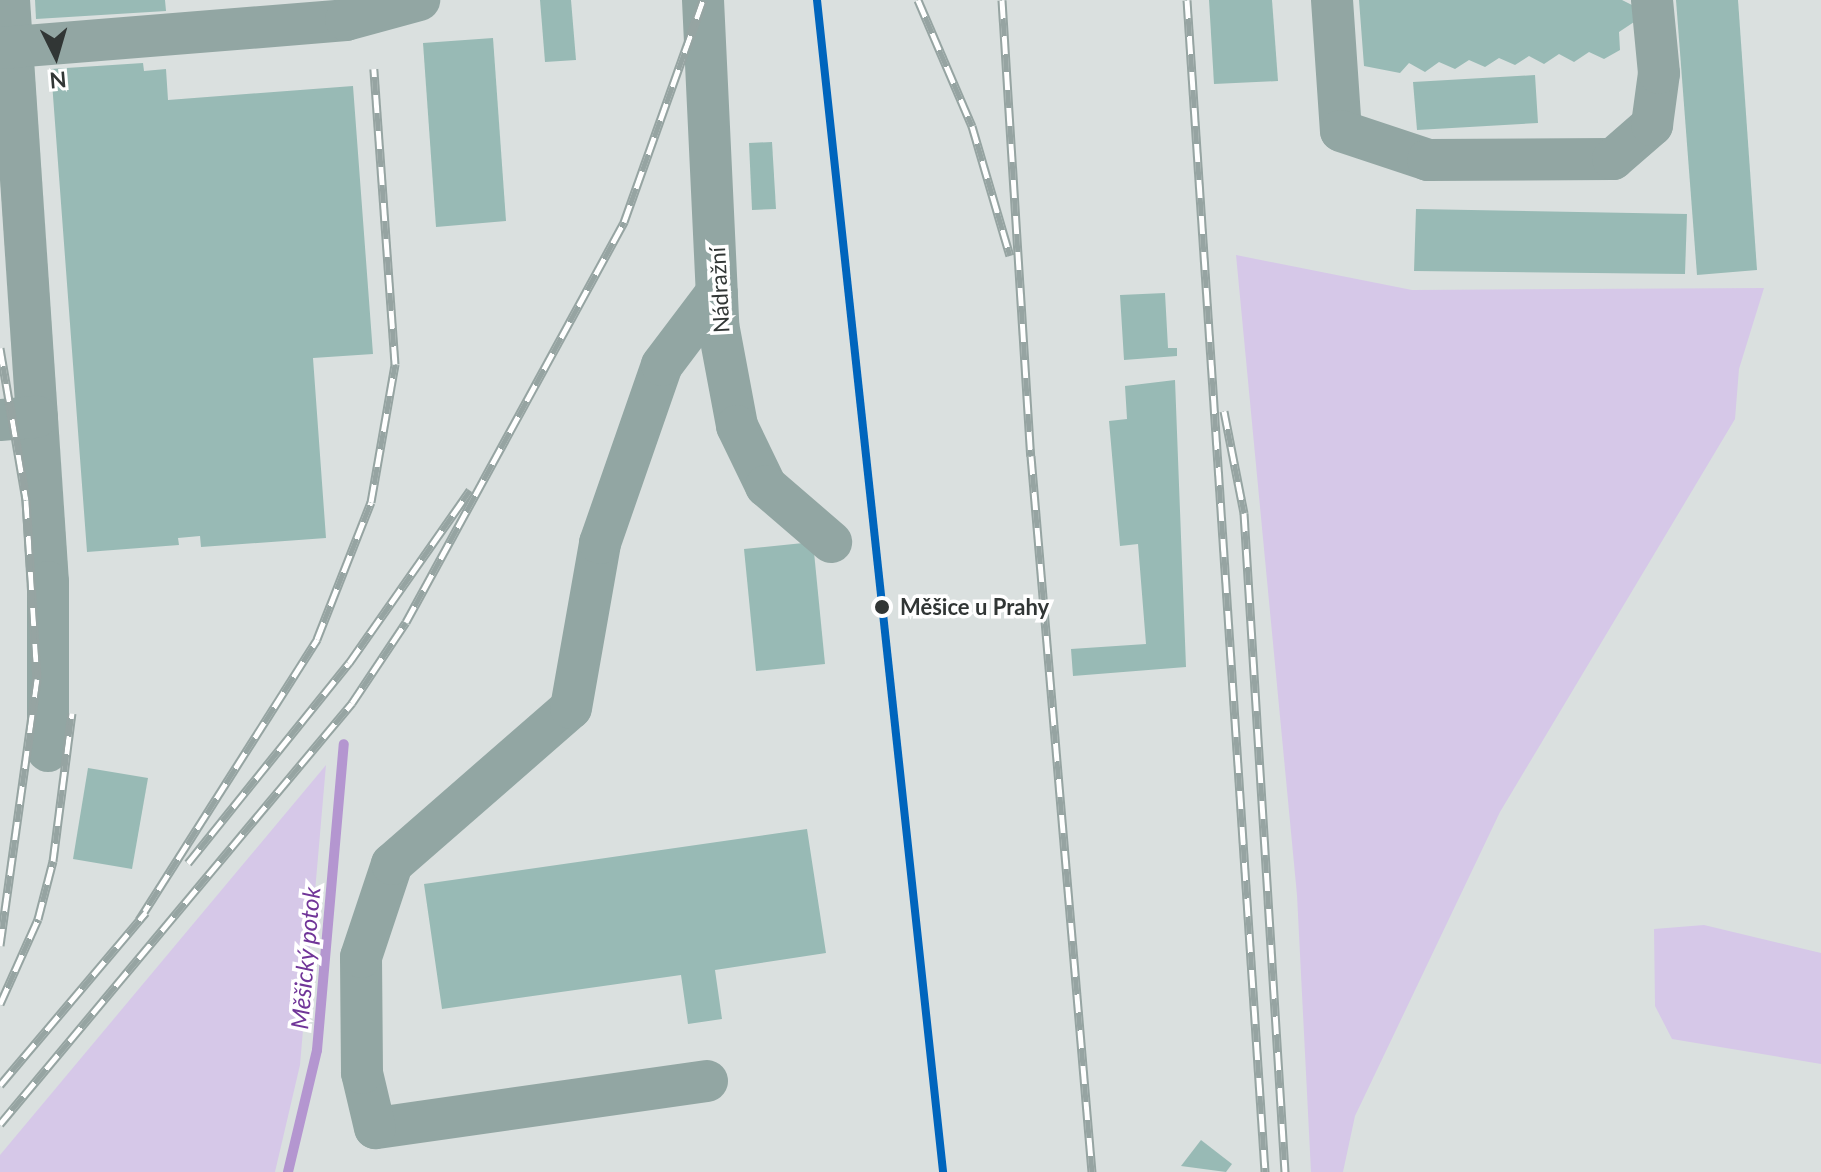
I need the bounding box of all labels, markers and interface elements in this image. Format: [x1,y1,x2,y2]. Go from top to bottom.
north arrow [16,16,96,96]
text: N [49,66,68,95]
street label: Nádražní [704,246,734,334]
place label: Měšice u Prahy [900,594,1049,620]
marker: Měšice u Prahy [871,596,893,618]
water label: Měšický potok [284,885,326,1031]

